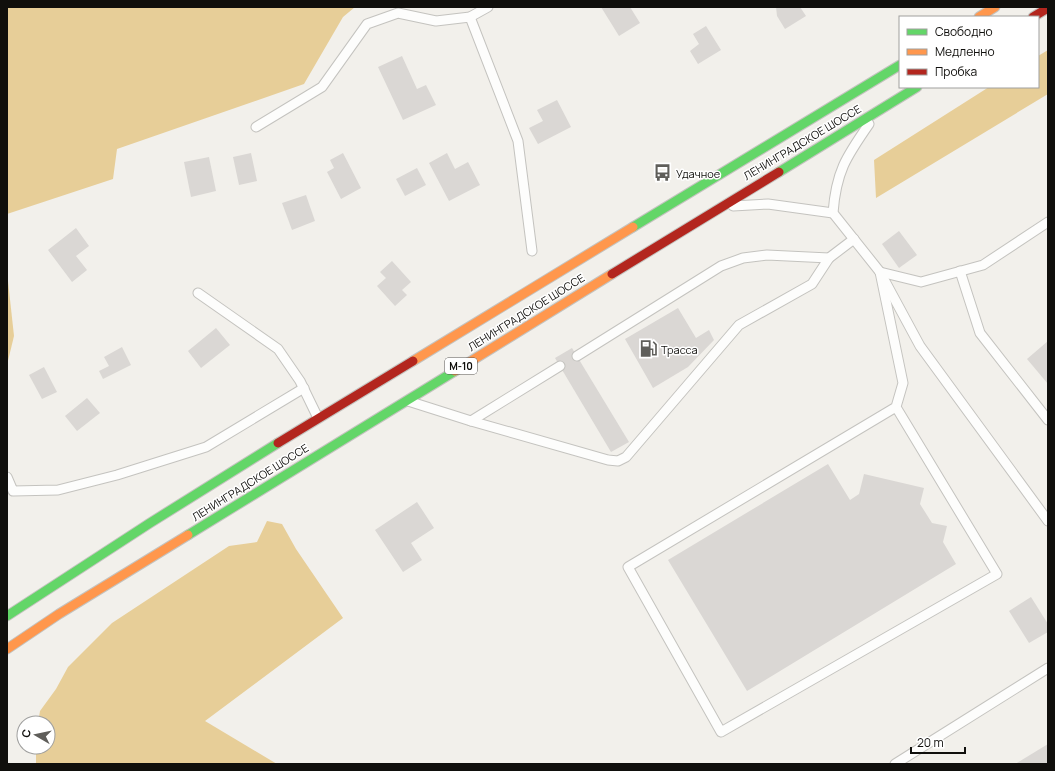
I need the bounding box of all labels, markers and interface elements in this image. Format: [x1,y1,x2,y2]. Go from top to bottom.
legend [899,16,1039,88]
text: Свободно [935,23,993,40]
text: Медленно [935,43,995,60]
text: Пробка [935,63,977,80]
street label: ЛЕНИНГРАДСКОЕ ШОССЕ [740,101,864,183]
bus stop icon: Удачное [653,163,673,183]
place label: Удачное [676,166,721,181]
street label: ЛЕНИНГРАДСКОЕ ШОССЕ [465,270,587,354]
fuel station icon: Трасса [638,339,658,359]
place label: Трасса [661,342,698,357]
road number: М-10 [445,358,477,374]
street label: ЛЕНИНГРАДСКОЕ ШОССЕ [189,440,311,524]
north arrow [16,715,56,755]
text: С [18,728,34,739]
scale bar [911,729,965,755]
text: 20 m [917,734,944,751]

